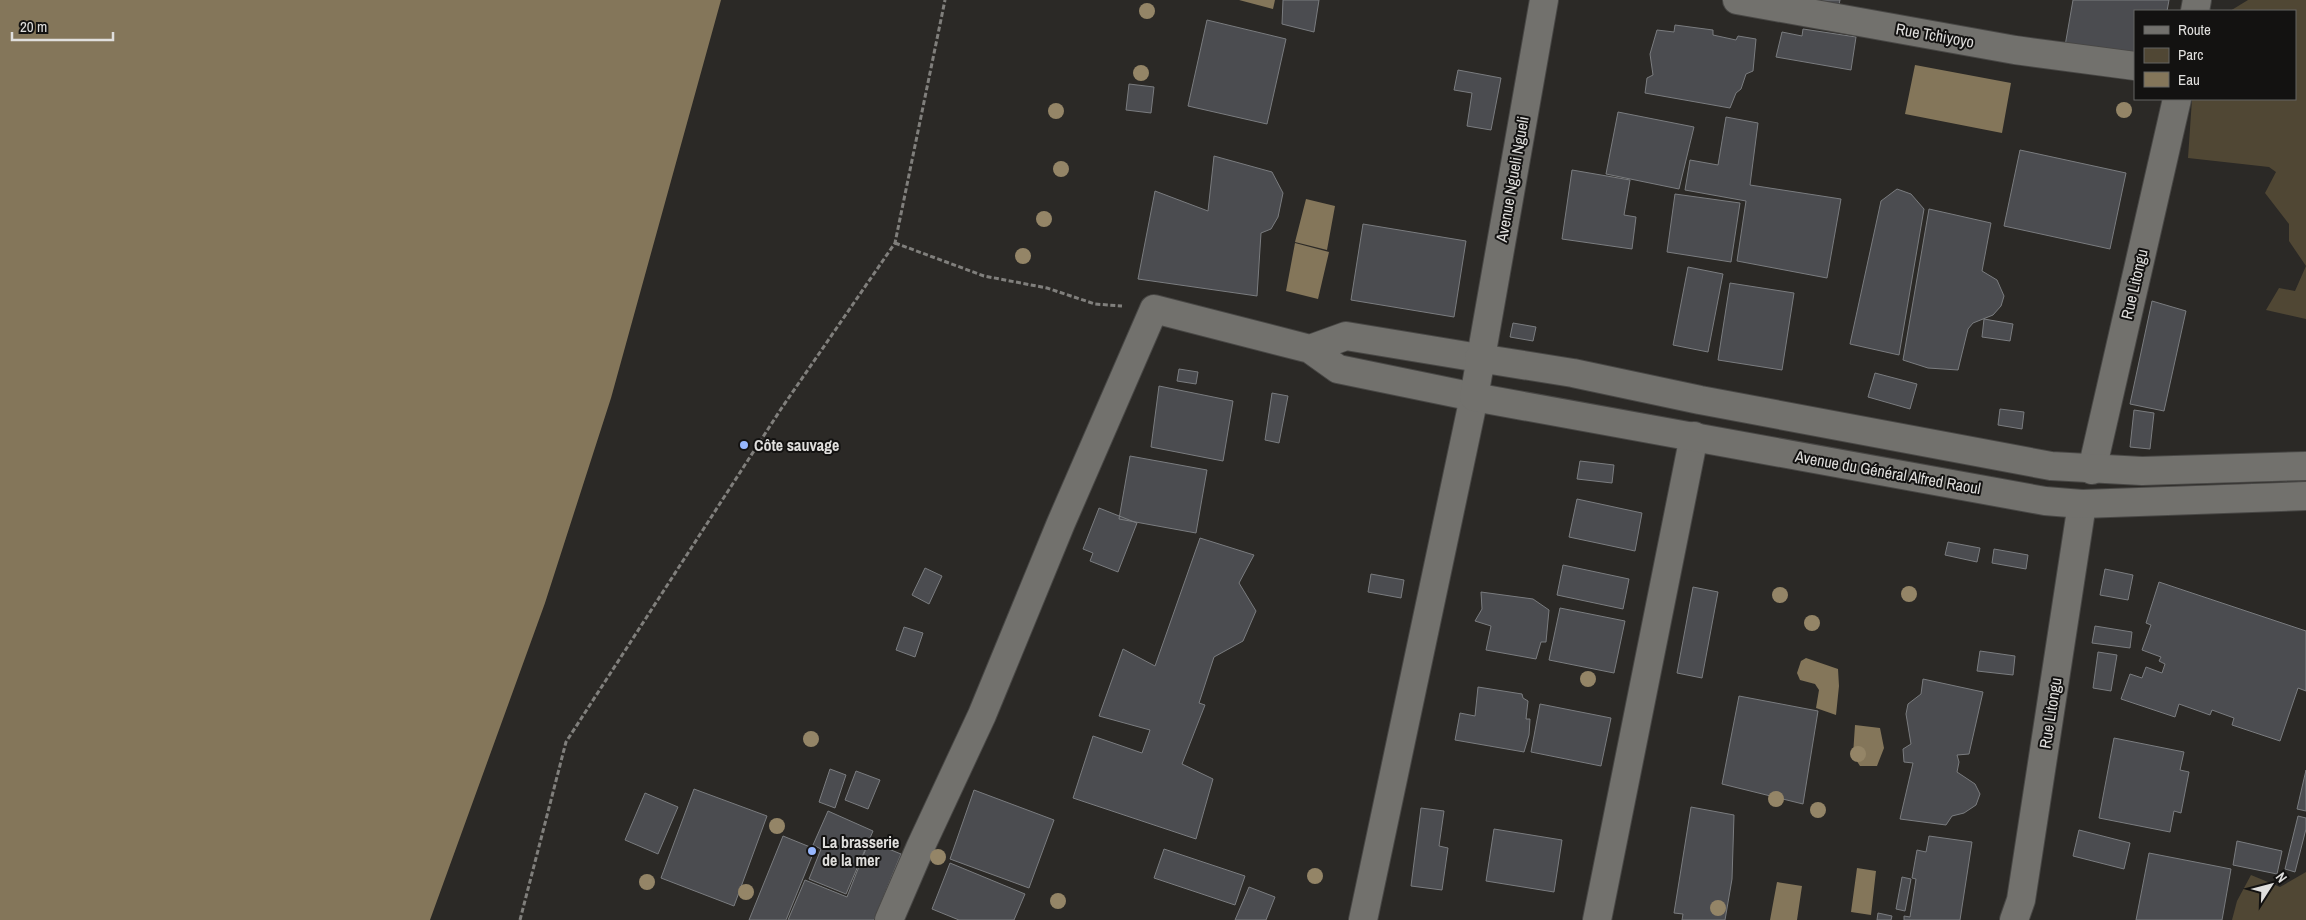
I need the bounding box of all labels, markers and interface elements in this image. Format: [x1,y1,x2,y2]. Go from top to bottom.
scale bar [12,10,114,42]
legend [2134,10,2296,100]
text: 20 m [20,16,47,37]
street label: Rue Tchiyoyo [1894,17,1976,53]
text: Route [2178,19,2211,40]
text: Parc [2178,44,2203,65]
text: Eau [2178,69,2200,90]
street label: Avenue Ngueli Ngueli [1490,114,1534,245]
street label: Rue Litongu [2115,247,2153,321]
place label: Côte sauvage [754,434,839,456]
marker: Côte sauvage [738,439,750,451]
street label: Avenue du Général Alfred Raoul [1793,445,1983,499]
street label: Rue Litongu [2034,676,2066,750]
place label: La brasserie de la mer [822,831,899,871]
marker: La brasserie de la mer [806,845,818,857]
north arrow [2246,860,2296,910]
text: N [2272,869,2291,886]

